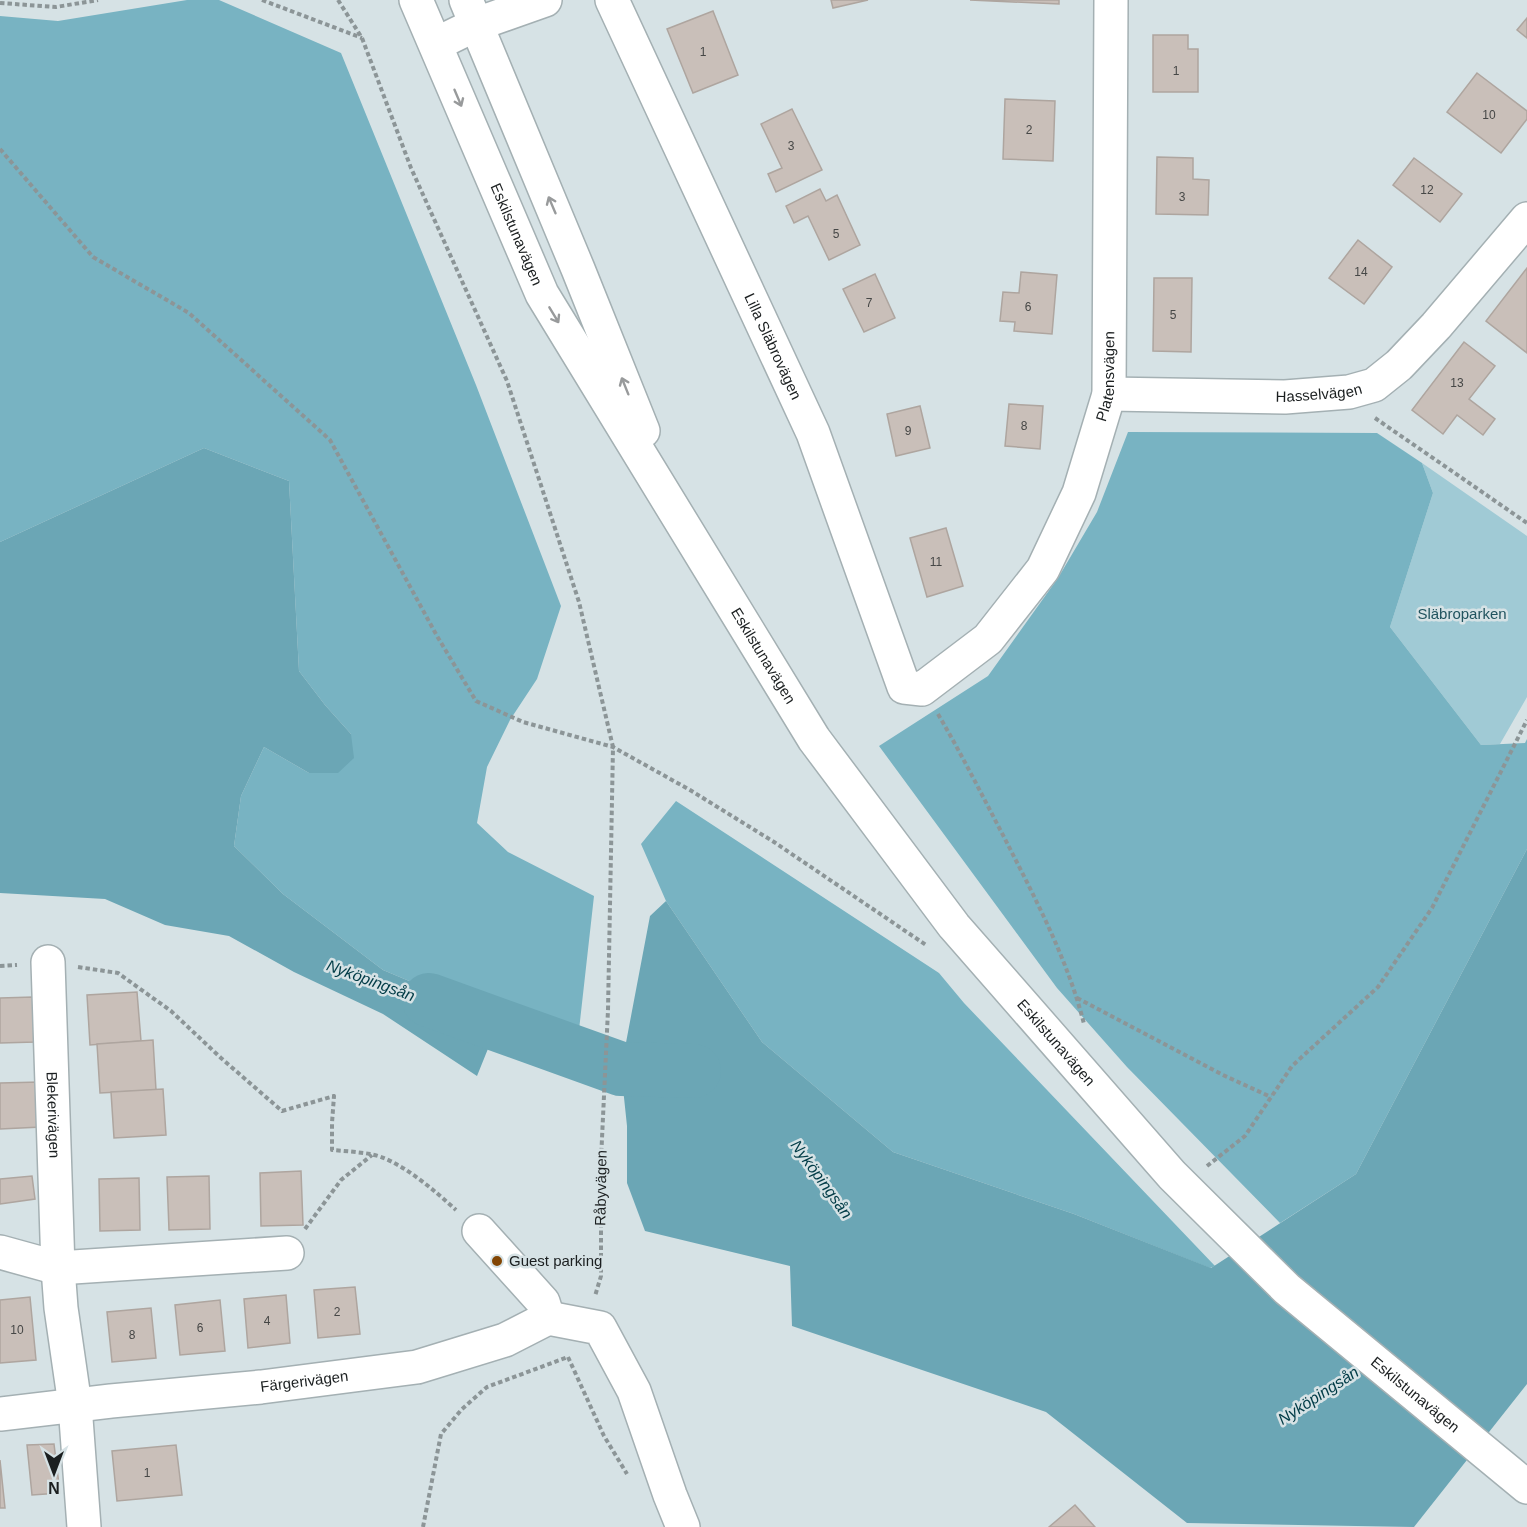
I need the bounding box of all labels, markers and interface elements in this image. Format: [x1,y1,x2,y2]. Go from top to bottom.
house number: 1 [700,45,707,59]
house number: 1 [1173,64,1180,78]
one-way arrow [454,89,465,107]
house number: 10 [1482,108,1496,122]
house number: 2 [1026,123,1033,137]
house number: 3 [788,139,795,153]
street label: Eskilstunavägen [488,181,546,288]
house number: 12 [1420,183,1434,197]
house number: 3 [1179,190,1186,204]
one-way arrow [546,197,557,215]
house number: 5 [833,227,840,241]
house number: 14 [1354,265,1368,279]
street label: Lilla Släbrovägen [741,290,805,402]
house number: 7 [866,296,873,310]
house number: 6 [1025,300,1032,314]
one-way arrow [548,306,561,323]
house number: 5 [1170,308,1177,322]
street label: Platensvägen [1092,331,1117,423]
house number: 13 [1450,376,1464,390]
one-way arrow [619,377,630,396]
street label: Hasselvägen [1275,380,1364,405]
house number: 8 [1021,419,1028,433]
house number: 9 [905,424,912,438]
house number: 11 [930,555,943,569]
street label: Eskilstunavägen [728,605,799,707]
park label: Släbroparken [1417,605,1507,622]
water label: Nyköpingsån [324,957,417,1004]
street label: Eskilstunavägen [1014,996,1099,1089]
street label: Blekerivägen [44,1071,63,1159]
water label: Nyköpingsån [788,1137,856,1222]
street label: Råbyvägen [591,1150,610,1226]
place label: Guest parking [509,1252,602,1269]
marker: Guest parking [490,1254,504,1268]
house number: 2 [334,1305,341,1319]
house number: 4 [264,1314,271,1328]
house number: 6 [197,1321,204,1335]
house number: 10 [10,1323,24,1337]
house number: 8 [129,1328,136,1342]
street label: Eskilstunavägen [1368,1353,1463,1436]
water label: Nyköpingsån [1275,1363,1362,1428]
street label: Färgerivägen [259,1367,349,1395]
north arrow [24,1443,84,1503]
house number: 1 [144,1466,151,1480]
text: N [48,1479,60,1496]

